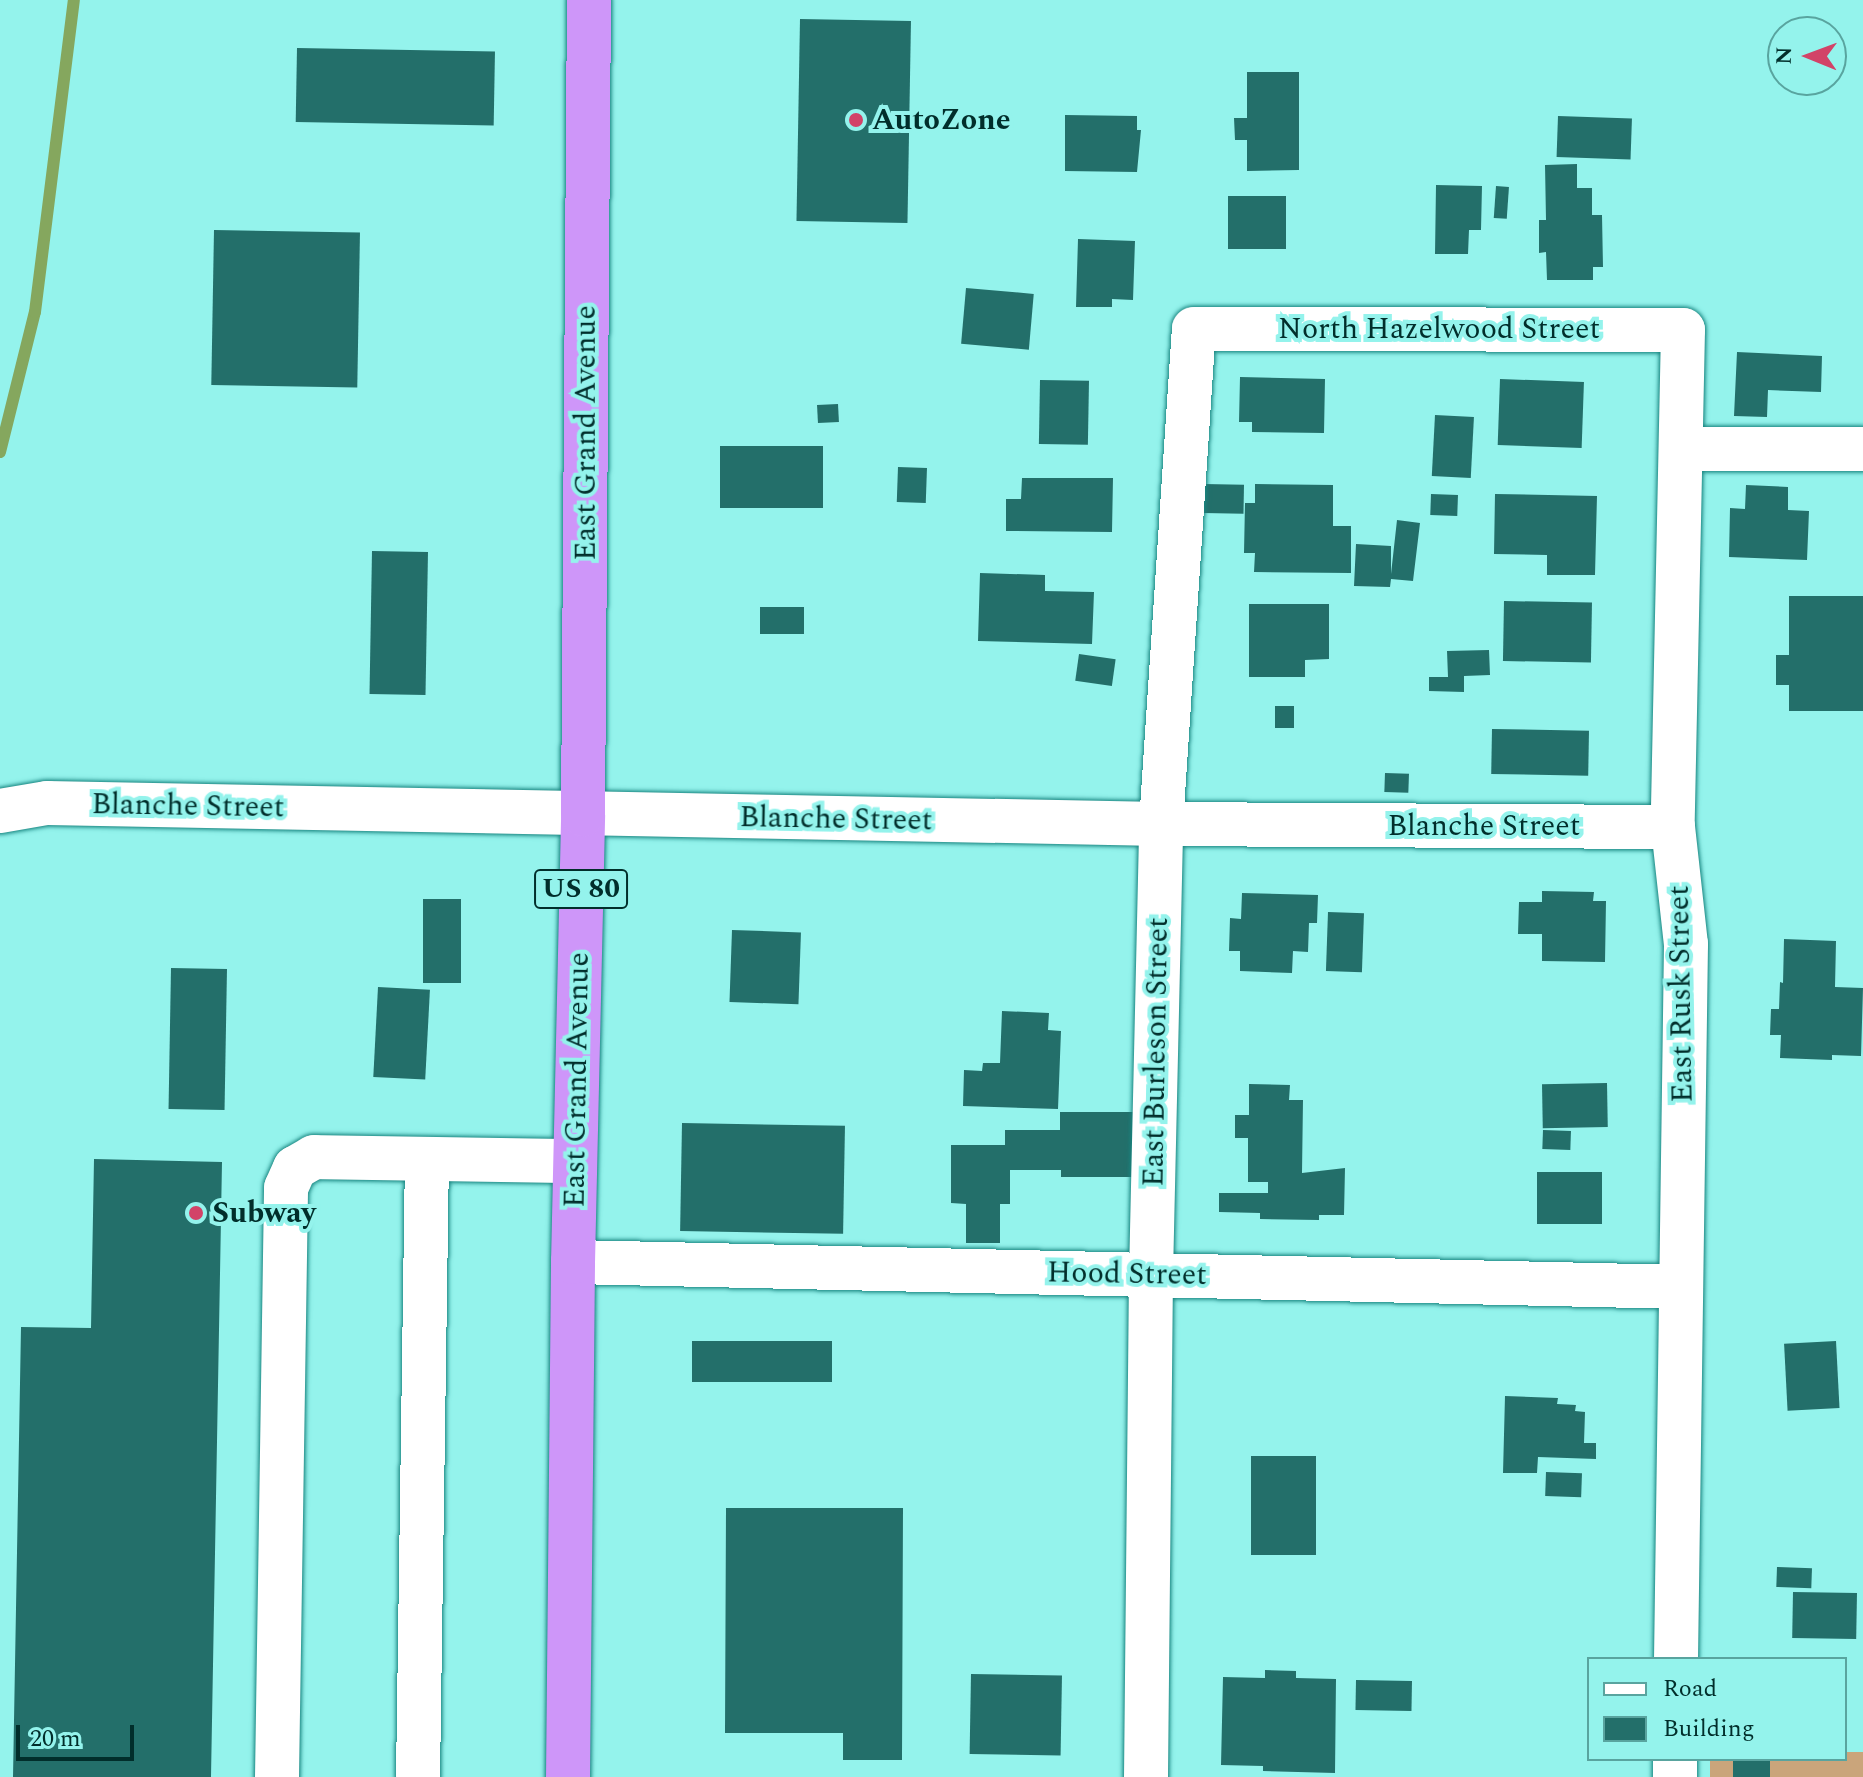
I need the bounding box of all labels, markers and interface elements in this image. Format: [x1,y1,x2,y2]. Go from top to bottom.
north arrow [1767,16,1847,96]
text: N [1768,46,1801,65]
place label: AutoZone [872,102,1011,138]
marker: AutoZone [847,111,865,129]
street label: East Grand Avenue [568,305,604,561]
street label: North Hazelwood Street [1278,311,1600,347]
street label: Blanche Street [91,786,285,826]
street label: Blanche Street [739,799,933,839]
street label: Blanche Street [1388,808,1580,844]
road number: US 80 [533,865,629,913]
street label: East Rusk Street [1661,885,1701,1103]
street label: East Burleson Street [1136,917,1176,1187]
street label: East Grand Avenue [557,952,597,1208]
place label: Subway [212,1195,316,1231]
marker: Subway [187,1204,205,1222]
street label: Hood Street [1047,1255,1207,1293]
legend [1587,1657,1847,1761]
text: Road [1663,1671,1717,1707]
scale bar [20,1709,138,1759]
text: Building [1663,1711,1755,1747]
text: 20 m [30,1721,81,1757]

